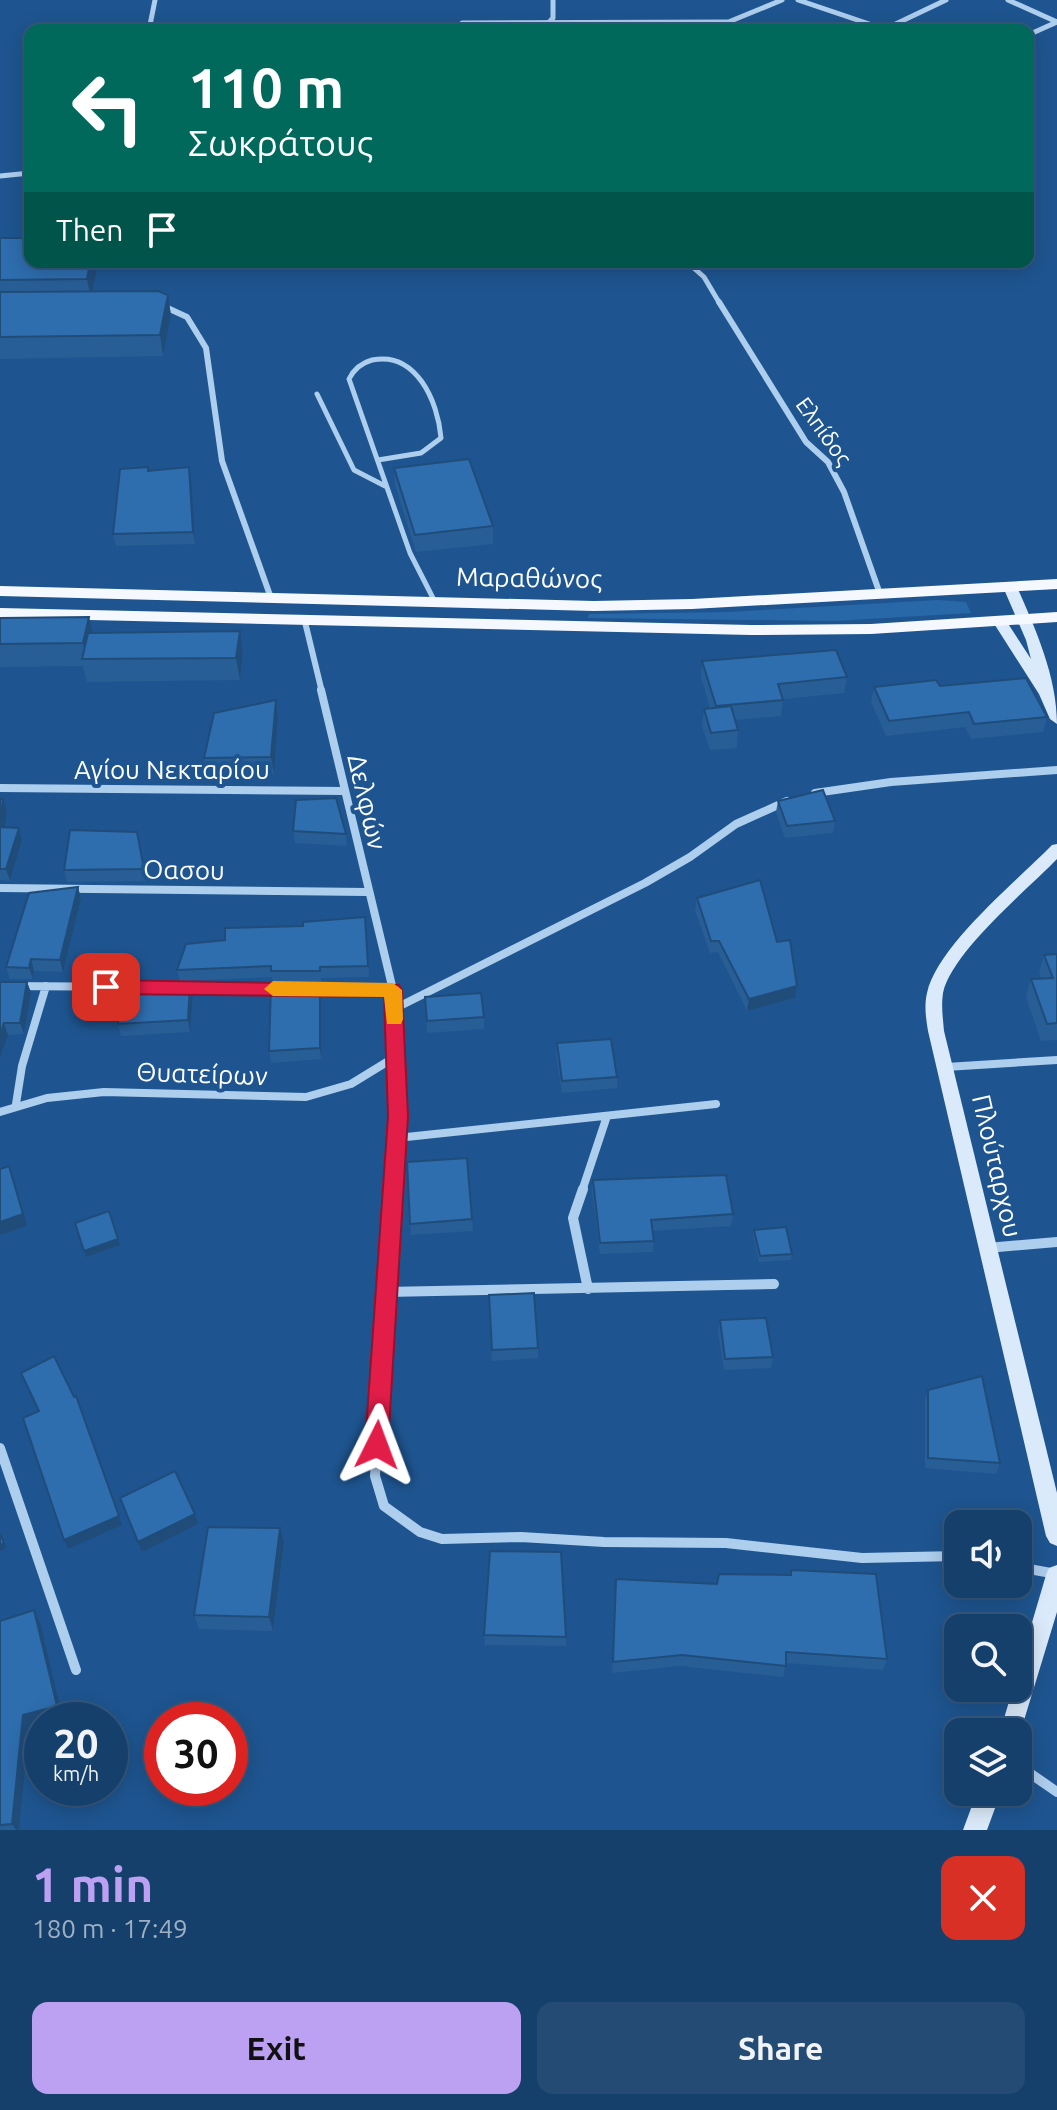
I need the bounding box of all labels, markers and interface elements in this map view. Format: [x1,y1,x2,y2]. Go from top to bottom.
icon: left [56,56,160,160]
text: 110 m [188,56,344,119]
text: Σωκράτους [188,122,373,163]
icon: arrive [140,208,184,252]
text: Then [56,213,124,247]
street label: Ελπίδος [791,392,857,470]
street label: Μαραθώνος [456,562,602,594]
street label: Δελφών [342,751,393,853]
street label: Αγίου Νεκταρίου [74,755,270,784]
street label: Οασου [143,854,225,885]
pin [72,953,140,1021]
icon: arrive [84,965,128,1009]
street label: Θυατείρων [136,1057,269,1090]
street label: Πλούταρχου [967,1092,1028,1240]
position arrow [335,1403,419,1487]
map controls [944,1510,1032,1806]
button: sound [944,1510,1032,1598]
button: search [944,1614,1032,1702]
speed limit sign: 30 [144,1702,248,1806]
button: layers [944,1718,1032,1806]
text: 20 [53,1721,99,1766]
text: km/h [53,1762,99,1785]
button: close [941,1856,1025,1940]
text: 1 min [32,1857,153,1911]
text: 180 m · 17:49 [32,1914,188,1943]
button: Exit [32,2002,521,2094]
button: Share [537,2002,1025,2094]

